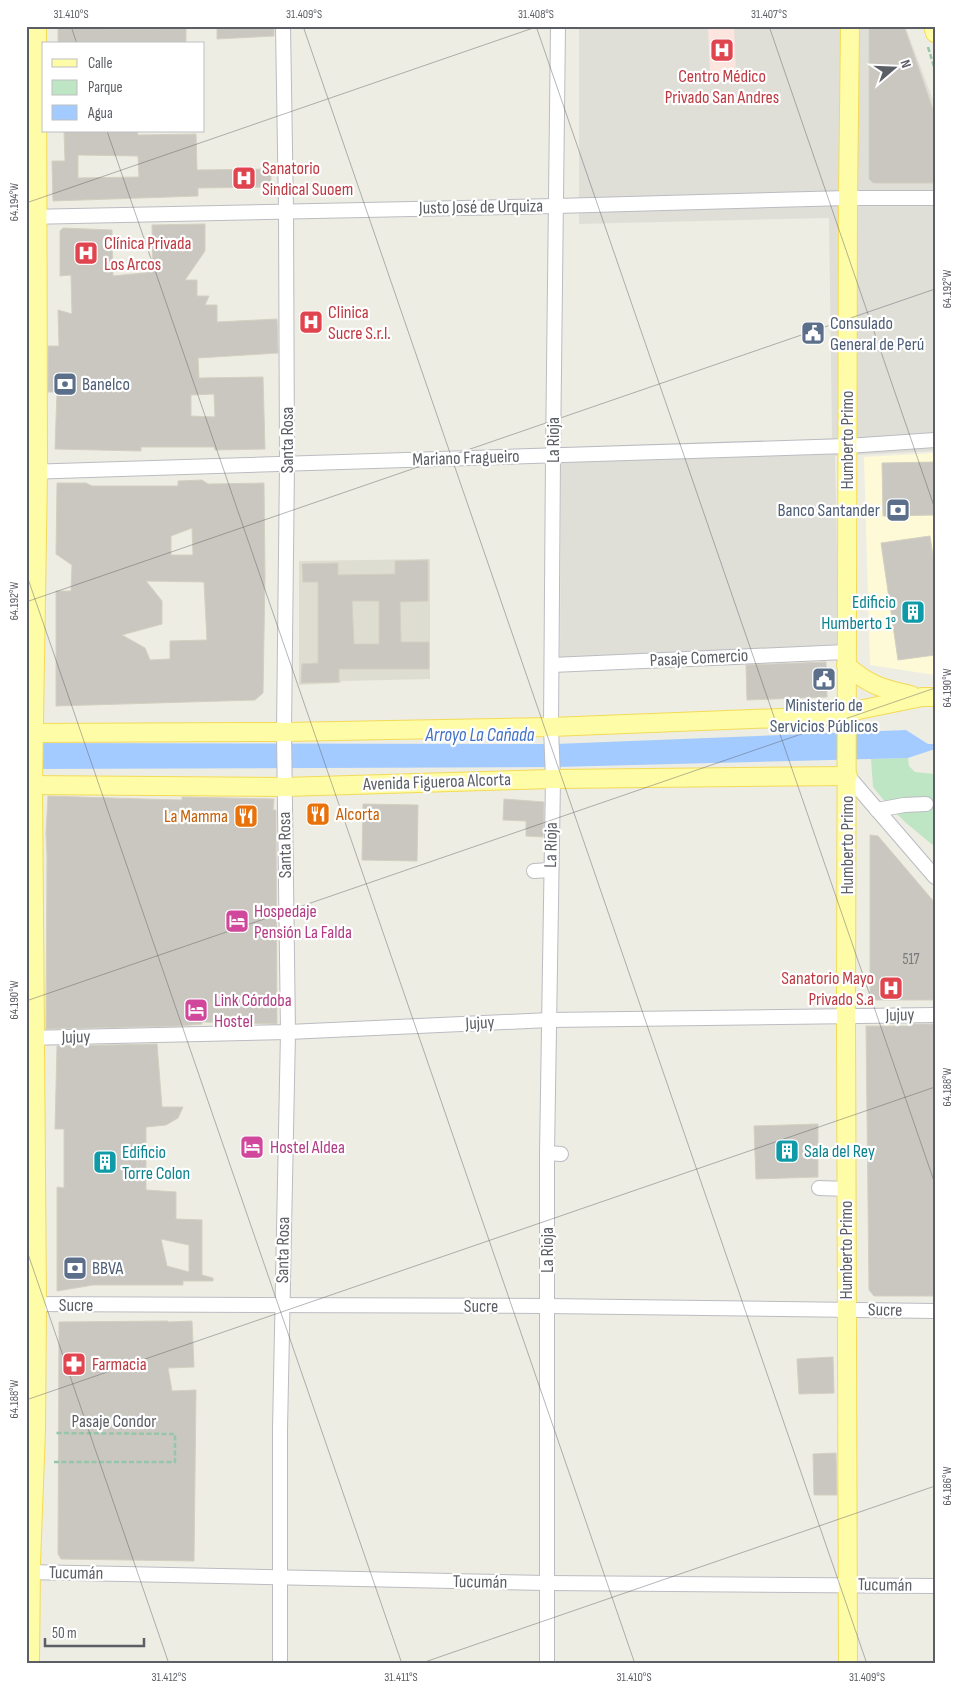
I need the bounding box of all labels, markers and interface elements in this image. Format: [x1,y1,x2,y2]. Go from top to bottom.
text: 31.410°S [53,7,89,22]
text: 31.409°S [286,7,322,22]
text: 31.408°S [518,7,554,22]
text: 31.407°S [751,7,787,22]
hospital icon: Centro Médico Privado San Andres [709,37,735,63]
legend [42,42,205,132]
north arrow [868,42,918,92]
text: Calle [88,54,112,73]
text: N [897,58,915,70]
place label: Centro Médico Privado San Andres [665,66,779,108]
text: Parque [88,78,123,97]
text: Agua [87,104,113,123]
place label: Sanatorio Sindical Suoem [262,158,353,200]
hospital icon: Sanatorio Sindical Suoem [231,165,257,191]
text: 64.194°W [7,183,22,221]
street label: Justo José de Urquiza [418,195,543,219]
place label: Clínica Privada Los Arcos [104,233,191,275]
hospital icon: Clínica Privada Los Arcos [73,240,99,266]
text: 64.192°W [940,269,955,308]
place label: Clinica Sucre S.r.l. [328,302,391,344]
hospital icon: Clinica Sucre S.r.l. [298,309,324,335]
place label: Consulado General de Perú [830,313,924,355]
public building icon: Consulado General de Perú [800,320,826,346]
bank icon: Banelco [52,371,78,397]
place label: Banelco [82,374,130,395]
street label: Humberto Primo [837,390,858,490]
street label: Santa Rosa [277,407,298,473]
street label: La Rioja [543,417,564,463]
street label: Mariano Fragueiro [412,446,520,470]
bank icon: Banco Santander [885,497,911,523]
place label: Banco Santander [777,500,880,521]
text: 64.192°W [7,581,22,620]
place label: Edificio Humberto 1° [821,592,896,634]
building icon: Edificio Humberto 1° [900,599,926,625]
street label: Pasaje Comercio [649,645,749,671]
public building icon: Ministerio de Servicios Públicos [811,666,837,692]
text: 64.190°W [940,668,955,708]
place label: Ministerio de Servicios Públicos [770,695,878,737]
water label: Arroyo La Cañada [424,724,535,747]
street label: Avenida Figueroa Alcorta [362,769,511,795]
street label: Humberto Primo [837,795,858,895]
restaurant icon: Alcorta [305,801,331,827]
restaurant icon: La Mamma [233,803,259,829]
place label: Alcorta [335,804,380,825]
place label: La Mamma [164,806,228,827]
street label: Santa Rosa [274,811,296,878]
street label: La Rioja [540,822,562,868]
place label: Hospedaje Pensión La Falda [254,901,352,943]
hotel icon: Hospedaje Pensión La Falda [224,908,250,934]
house number: 517 [902,950,920,969]
place label: Sanatorio Mayo Privado S.a [781,968,874,1010]
hospital icon: Sanatorio Mayo Privado S.a [878,975,904,1001]
text: 64.190°W [7,980,22,1020]
place label: Link Córdoba Hostel [214,990,292,1032]
hotel icon: Link Córdoba Hostel [183,997,209,1023]
street label: Jujuy [884,1004,915,1026]
street label: Jujuy [464,1012,495,1034]
street label: Jujuy [60,1026,91,1048]
text: 64.188°W [940,1067,955,1106]
hotel icon: Hostel Aldea [239,1134,265,1160]
place label: Hostel Aldea [270,1137,345,1158]
building icon: Sala del Rey [774,1138,800,1164]
place label: Sala del Rey [804,1141,875,1162]
place label: Edificio Torre Colon [122,1142,190,1184]
building icon: Edificio Torre Colon [92,1149,118,1175]
street label: Humberto Primo [836,1200,857,1300]
street label: Santa Rosa [272,1216,294,1283]
street label: La Rioja [537,1227,558,1273]
bank icon: BBVA [62,1255,88,1281]
place label: BBVA [92,1258,124,1279]
street label: Sucre [59,1295,93,1316]
street label: Sucre [464,1296,498,1317]
street label: Sucre [868,1299,902,1321]
pharmacy icon: Farmacia [61,1351,87,1377]
place label: Farmacia [92,1354,147,1375]
text: 64.188°W [7,1379,22,1418]
street label: Pasaje Condor [72,1411,156,1432]
text: 64.186°W [940,1466,955,1505]
street label: Tucumán [49,1562,103,1584]
street label: Tucumán [453,1571,507,1593]
street label: Tucumán [858,1574,912,1596]
scale bar [45,1615,144,1647]
text: 50 m [52,1624,77,1643]
text: 31.412°S [152,1670,186,1685]
text: 31.411°S [384,1670,418,1685]
text: 31.410°S [616,1670,652,1685]
text: 31.409°S [849,1670,885,1685]

